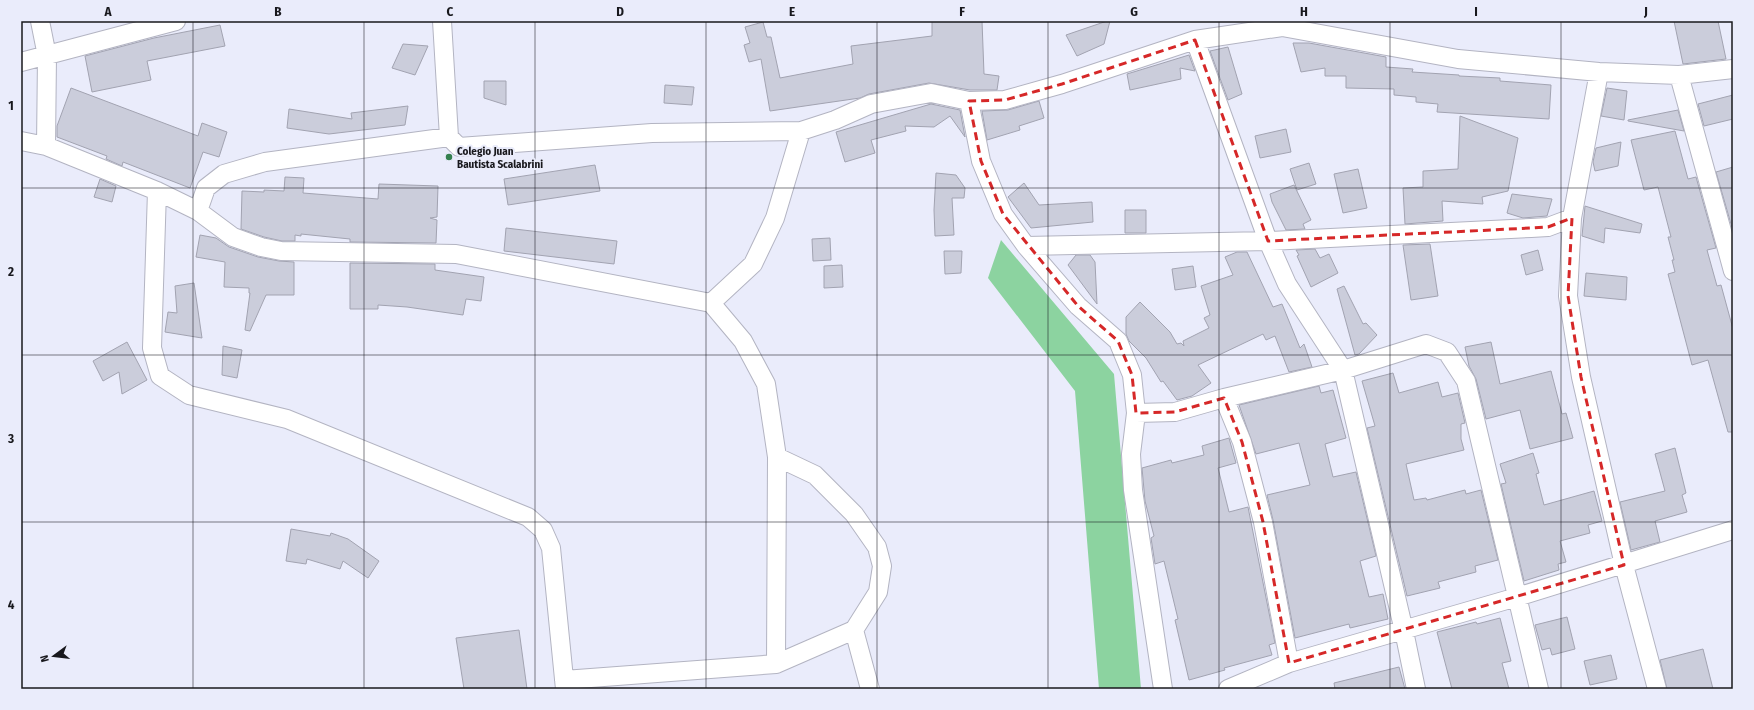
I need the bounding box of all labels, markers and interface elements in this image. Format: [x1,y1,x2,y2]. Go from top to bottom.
text: A [103,4,112,19]
text: B [274,4,282,19]
text: C [447,4,454,19]
text: D [616,4,624,19]
text: E [789,4,795,19]
text: F [959,4,965,19]
text: G [1130,4,1138,19]
text: H [1300,4,1308,19]
text: I [1474,4,1478,19]
text: J [1643,4,1648,19]
text: 1 [8,98,14,113]
place label: Colegio Juan Bautista Scalabrini [457,145,543,171]
marker: Colegio Juan Bautista Scalabrini [444,152,454,162]
text: 2 [7,264,14,279]
text: 3 [7,431,14,446]
text: 4 [8,597,15,612]
north arrow [34,636,74,676]
text: N [38,654,52,663]

